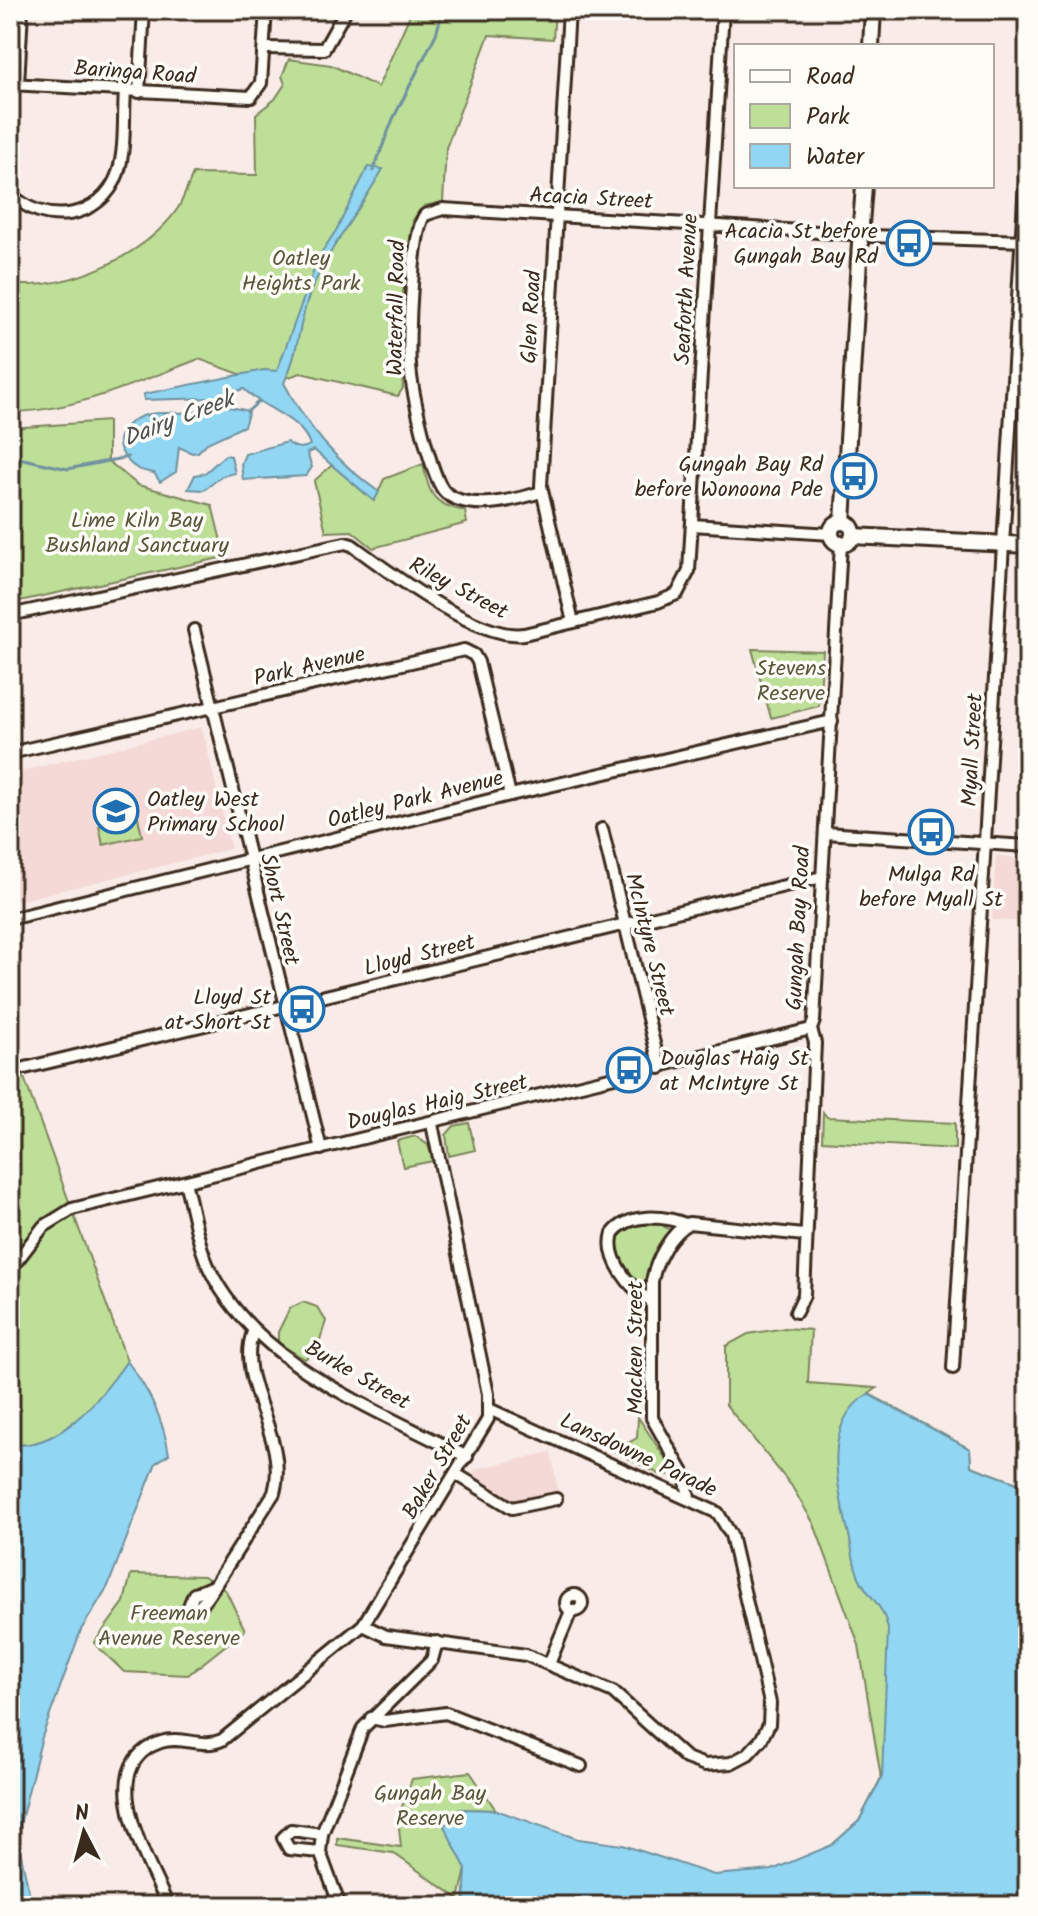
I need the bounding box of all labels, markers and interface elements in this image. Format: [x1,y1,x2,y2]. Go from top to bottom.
legend [734,44,994,188]
street label: Baringa Road [73,52,198,95]
text: Road [806,58,855,97]
text: Park [806,98,850,137]
text: Water [806,138,866,177]
street label: Acacia Street [528,179,654,220]
street label: Seaforth Avenue [666,213,709,366]
place label: Acacia St before Gungah Bay Rd [724,215,879,275]
bus stop icon: Acacia St before Gungah Bay Rd [885,219,933,267]
street label: Waterfall Road [379,239,416,376]
park label: Oatley Heights Park [242,242,361,302]
street label: Glen Road [513,269,552,365]
water label: Dairy Creek [117,379,243,458]
place label: Gungah Bay Rd before Wonoona Pde [635,448,824,508]
bus stop icon: Gungah Bay Rd before Wonoona Pde [830,452,878,500]
park label: Lime Kiln Bay Bushland Sanctuary [45,504,229,564]
street label: Riley Street [402,548,514,630]
street label: Park Avenue [250,638,369,697]
park label: Stevens Reserve [756,652,827,712]
street label: Myall Street [953,692,994,808]
street label: Oatley Park Avenue [324,762,507,839]
place label: Oatley West Primary School [147,783,285,843]
school or university icon: Oatley West Primary School [92,787,140,835]
bus stop icon: Mulga Rd before Myall St [907,808,955,856]
street label: Gungah Bay Road [778,844,821,1011]
street label: Short Street [249,850,309,969]
place label: Mulga Rd before Myall St [859,858,1003,918]
street label: McIntyre Street [614,869,683,1020]
street label: Lloyd Street [360,926,479,987]
place label: Lloyd St at Short St [165,981,271,1041]
bus stop icon: Lloyd St at Short St [278,985,326,1033]
place label: Douglas Haig St at McIntyre St [660,1042,809,1102]
bus stop icon: Douglas Haig St at McIntyre St [605,1046,653,1094]
street label: Douglas Haig Street [344,1066,532,1141]
street label: Macken Street [619,1281,654,1415]
street label: Burke Street [297,1332,416,1421]
street label: Lansdowne Parade [553,1404,723,1508]
street label: Baker Street [394,1408,483,1526]
park label: Freeman Avenue Reserve [98,1597,240,1657]
park label: Gungah Bay Reserve [374,1777,487,1837]
north arrow [44,1792,124,1872]
text: N [73,1796,91,1833]

